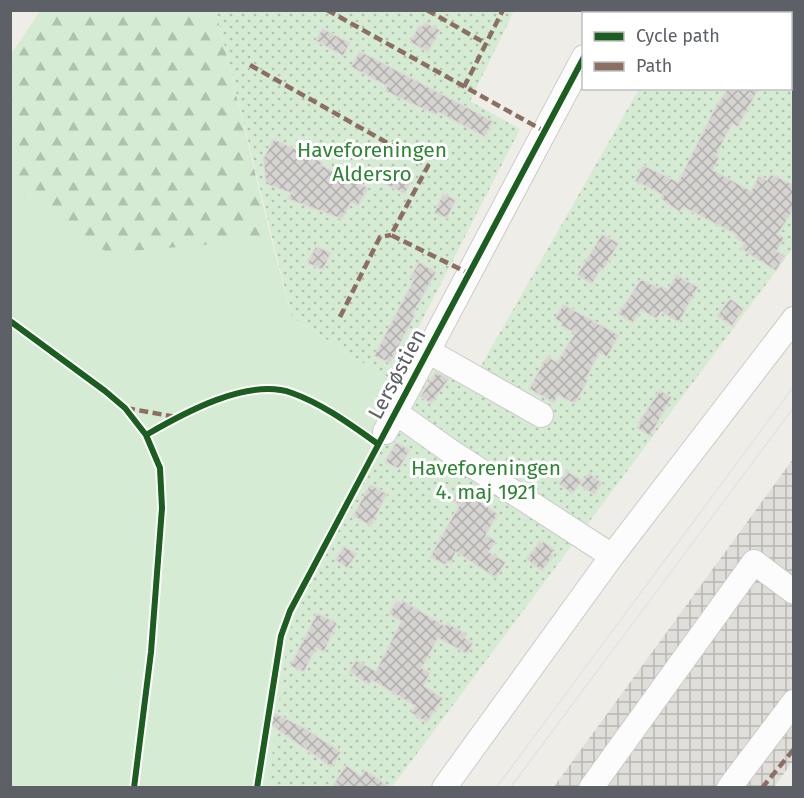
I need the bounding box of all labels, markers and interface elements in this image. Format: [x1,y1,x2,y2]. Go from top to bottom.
legend [582,12,792,90]
text: Cycle path [636,25,720,47]
text: Path [636,55,672,77]
park label: Haveforeningen Aldersro [297,137,447,187]
street label: Lersøstien [362,324,432,424]
park label: Haveforeningen 4. maj 1921 [411,455,561,505]

